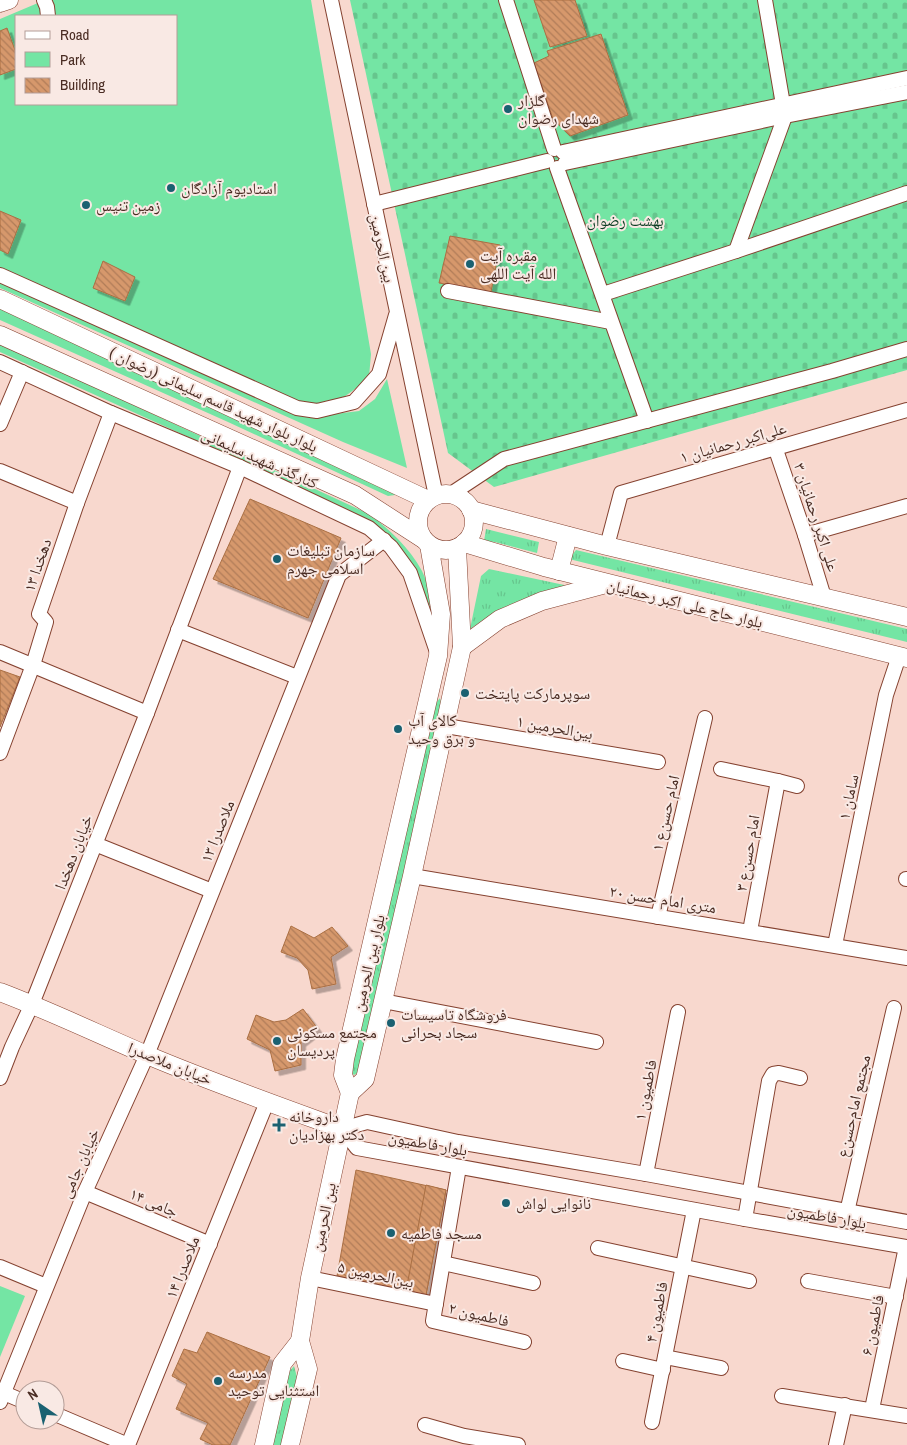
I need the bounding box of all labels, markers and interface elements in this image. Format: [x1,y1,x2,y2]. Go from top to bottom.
legend [15,15,178,105]
text: Road [60,24,89,45]
text: Park [60,49,86,70]
text: Building [60,74,105,95]
place label: گلزار شهدای رضوان [517,89,599,129]
marker: گلزار شهدای رضوان [502,103,514,115]
place label: استادیوم آزادگان [181,177,277,199]
marker: استادیوم آزادگان [165,182,177,194]
place label: زمین تنیس [96,194,160,216]
marker: زمین تنیس [80,199,92,211]
park label: بهشت رضوان [586,209,664,231]
street label: بین الحرمین [365,212,401,284]
place label: مقبره آیت الله آیت اللهی [480,244,556,284]
marker: مقبره آیت الله آیت اللهی [464,258,476,270]
street label: بلوار بلوار شهید قاسم سلیمانی (رضوان ) [106,341,322,457]
street label: علی‌اکبر رحمانیان ۱ [677,416,789,468]
street label: کنارگذر شهید سلیمانی [198,422,322,494]
street label: علی اکبر رحمانیان ۳ [789,460,845,574]
street label: دهخدا ۱۳ [18,535,56,595]
place label: سازمان تبلیغات اسلامی جهرم [287,539,375,579]
marker: سازمان تبلیغات اسلامی جهرم [271,553,283,565]
street label: بلوار حاج علی اکبر رحمانیان [605,573,765,633]
place label: سوپرمارکت پایتخت [475,682,590,704]
marker: سوپرمارکت پایتخت [459,687,471,699]
place label: کالای آب و برق وحید [408,709,475,749]
street label: بین‌الحرمین ۱ [515,709,595,745]
marker: کالای آب و برق وحید [392,723,404,735]
street label: سامان ۱ [832,772,864,822]
street label: امام حسن‌ع ۱ [646,773,684,853]
street label: ملاصدرا ۱۳ [195,797,239,865]
street label: خیابان دهخدا [49,812,97,892]
street label: امام حسن‌ع ۳ [729,813,765,893]
street label: ۲۰ متری امام حسن [608,880,718,918]
street label: بلوار بین الحرمین [346,912,390,1014]
place label: فروشگاه تاسیسات سجاد بحرانی [401,1003,507,1043]
marker: فروشگاه تاسیسات سجاد بحرانی [385,1017,397,1029]
place label: مجتمع مسکونی پردیسان [287,1021,377,1061]
marker: مجتمع مسکونی پردیسان [271,1035,283,1047]
street label: خیابان ملاصدرا [125,1036,215,1090]
street label: مجتمع امام‌حسن‌ع [831,1053,875,1159]
street label: فاطمیون ۱ [628,1058,662,1122]
place label: داروخانه دکتر بهزادیان [289,1105,364,1145]
marker: داروخانه دکتر بهزادیان [273,1119,285,1131]
street label: خیابان جامی [54,1125,104,1201]
street label: بلوار فاطمیون [387,1125,469,1161]
street label: بین الحرمین [305,1181,341,1253]
street label: جامی ۱۴ [126,1182,182,1222]
place label: نانوایی لواش [516,1192,591,1214]
marker: نانوایی لواش [500,1197,512,1209]
street label: بلوار فاطمیون [786,1198,868,1234]
place label: مسجد فاطمیه [401,1222,482,1244]
marker: مسجد فاطمیه [385,1227,397,1239]
street label: ملاصدرا ۱۴ [160,1233,204,1301]
street label: بین‌الحرمین ۵ [336,1255,416,1293]
street label: فاطمیون ۴ [639,1280,673,1344]
street label: فاطمیون ۶ [855,1293,889,1357]
street label: فاطمیون ۲ [447,1296,511,1332]
place label: مدرسه استثنایی توحید [228,1361,319,1401]
marker: مدرسه استثنایی توحید [212,1375,224,1387]
north arrow [15,1380,65,1430]
text: N [24,1384,41,1404]

